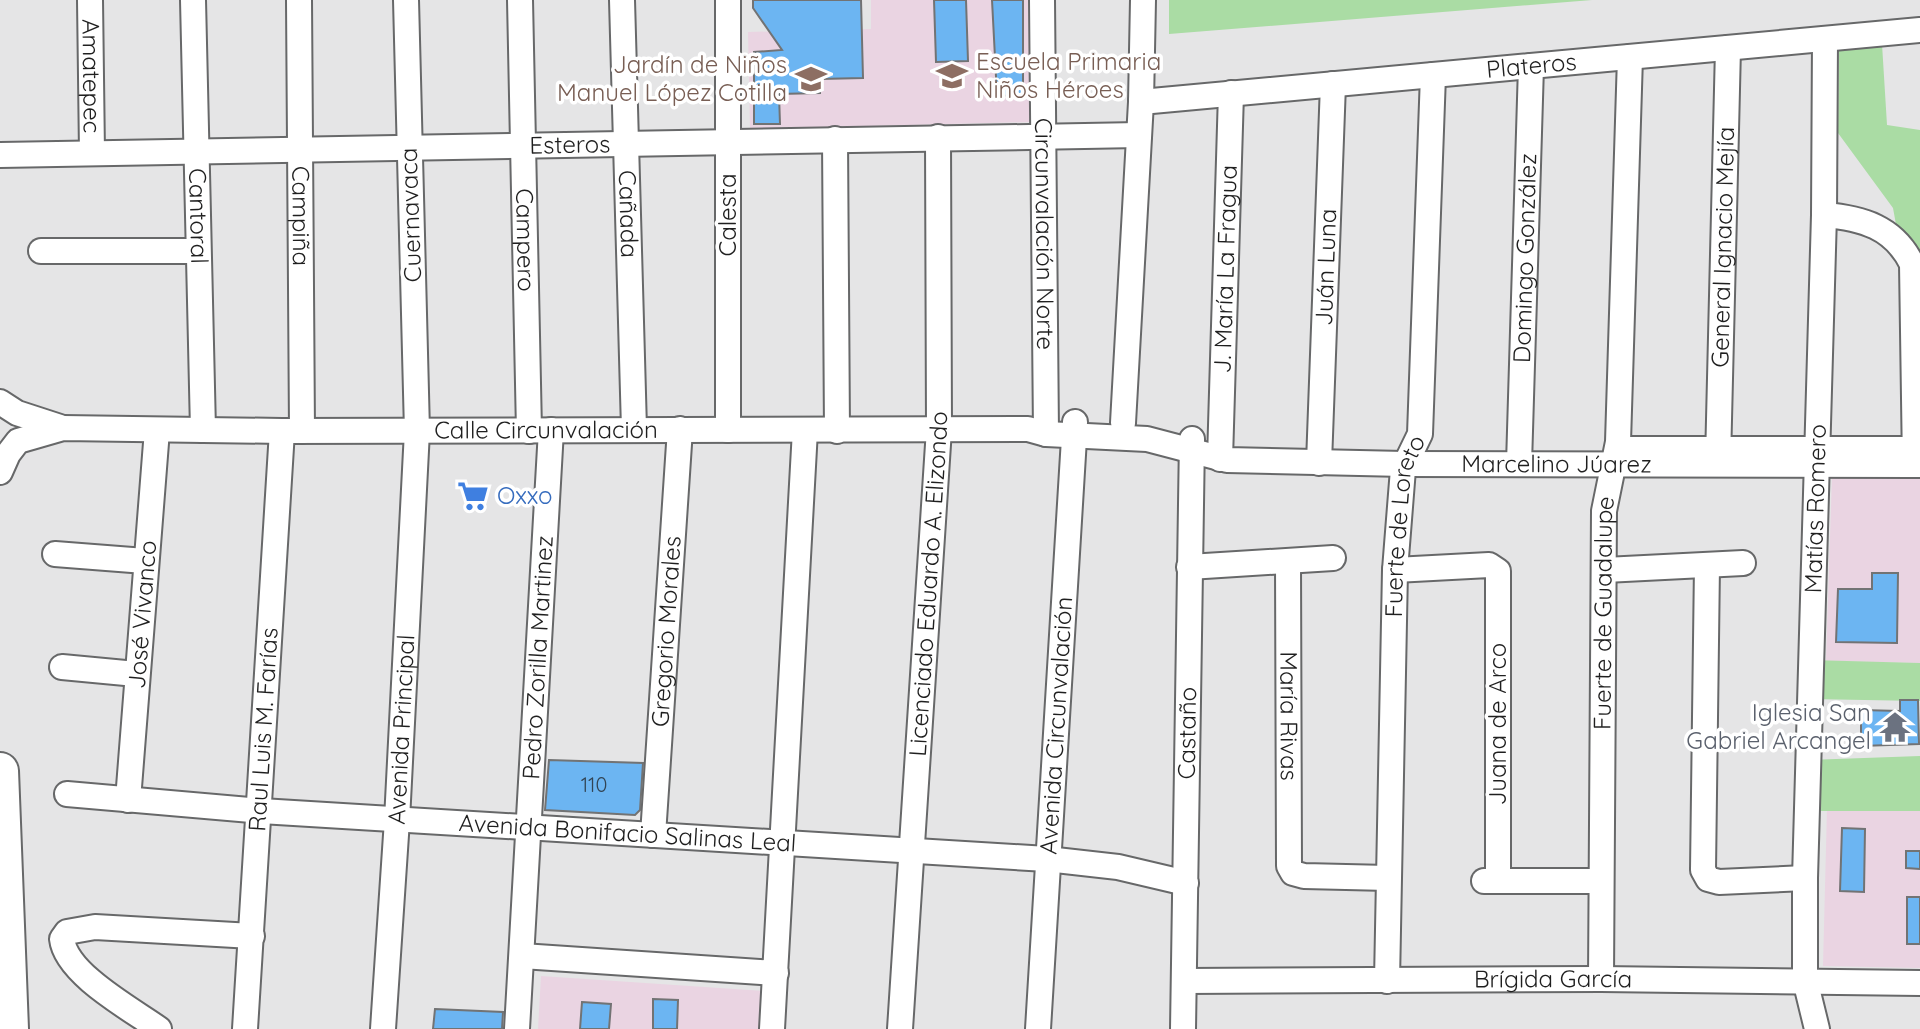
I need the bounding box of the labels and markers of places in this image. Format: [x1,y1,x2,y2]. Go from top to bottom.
place label: Escuela Primaria Niños Héroes [976,46,1161,104]
place label: Jardín de Niños Manuel López Cotilla [557,49,787,107]
school or university icon: Escuela Primaria Niños Héroes [935,59,969,93]
school or university icon: Jardín de Niños Manuel López Cotilla [794,62,828,96]
supermarket icon: Oxxo [456,479,490,513]
place label: Oxxo [497,480,553,510]
place label: Iglesia San Gabriel Arcangel [1686,697,1871,755]
temple icon: Iglesia San Gabriel Arcangel [1878,710,1912,744]

